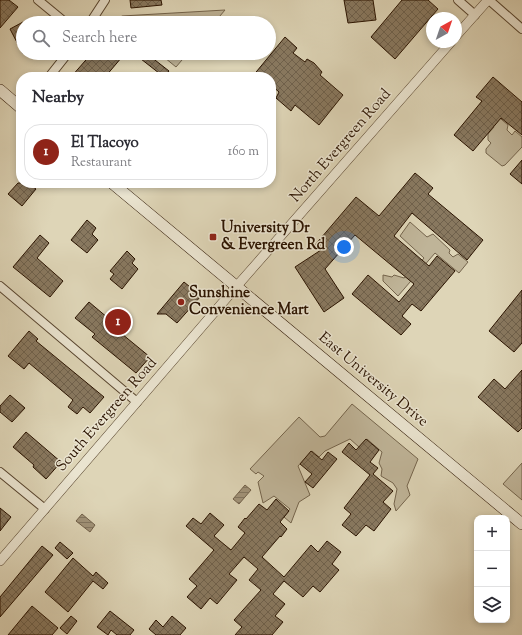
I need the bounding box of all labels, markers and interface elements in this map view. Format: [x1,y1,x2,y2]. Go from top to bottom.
north arrow [426,12,462,48]
search box [16,16,276,60]
icon: search [30,27,52,49]
text: Search here [62,28,137,49]
street label: North Evergreen Road [286,84,397,207]
text: Nearby [32,86,84,110]
text: El Tlacoyo [71,133,139,154]
text: 1 [44,143,48,161]
text: 160 m [228,143,259,161]
text: Restaurant [71,154,132,172]
place label: University Dr & Evergreen Rd [221,218,326,256]
marker: University Dr & Evergreen Rd [208,232,218,242]
your location [334,237,354,257]
place label: Sunshine Convenience Mart [189,283,310,321]
marker: Sunshine Convenience Mart [176,297,186,307]
pin: 1 [105,307,131,337]
street label: East University Drive [314,328,432,432]
street label: South Evergreen Road [52,353,163,476]
map controls [474,515,510,623]
button: + [474,515,510,551]
button: − [474,551,510,587]
button: layers [474,587,510,623]

